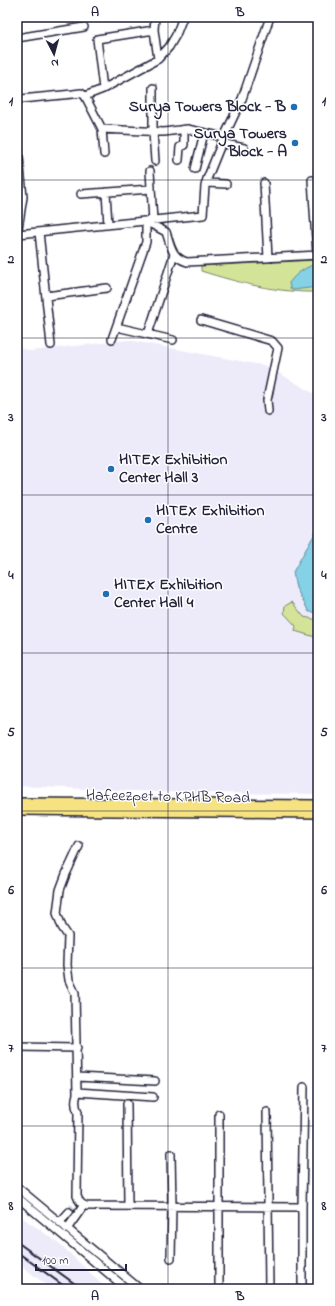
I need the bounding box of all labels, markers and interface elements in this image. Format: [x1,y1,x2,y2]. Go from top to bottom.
text: A [91,3,99,22]
text: B [235,3,245,22]
north arrow [34,34,74,74]
text: N [50,55,59,71]
text: 1 [9,92,14,111]
text: 1 [322,92,327,111]
place label: Surya Towers Block - B [129,95,286,120]
marker: Surya Towers Block - B [289,102,299,112]
place label: Surya Towers Block - A [194,122,287,164]
marker: Surya Towers Block - A [290,138,300,148]
text: 2 [7,250,15,269]
text: 2 [320,250,328,269]
text: 3 [7,408,14,427]
text: 3 [320,408,327,427]
place label: HITEX Exhibition Center Hall 3 [119,448,227,490]
marker: HITEX Exhibition Center Hall 3 [106,464,116,474]
place label: HITEX Exhibition Centre [156,499,264,541]
marker: HITEX Exhibition Centre [143,515,153,525]
text: 4 [7,566,14,585]
text: 4 [320,566,327,585]
place label: HITEX Exhibition Center Hall 4 [114,573,222,615]
marker: HITEX Exhibition Center Hall 4 [101,589,111,599]
text: 5 [7,723,15,742]
text: 5 [320,723,328,742]
street label: Hafeezpet to KPHB Road [86,784,250,810]
text: 6 [7,881,14,900]
text: 6 [320,881,327,900]
text: 7 [8,1039,14,1058]
text: 7 [321,1039,327,1058]
text: 8 [8,1197,14,1216]
text: 8 [321,1197,327,1216]
scale bar [36,1246,126,1272]
text: 100 m [42,1252,69,1270]
text: A [91,1287,99,1306]
text: B [235,1287,245,1306]

